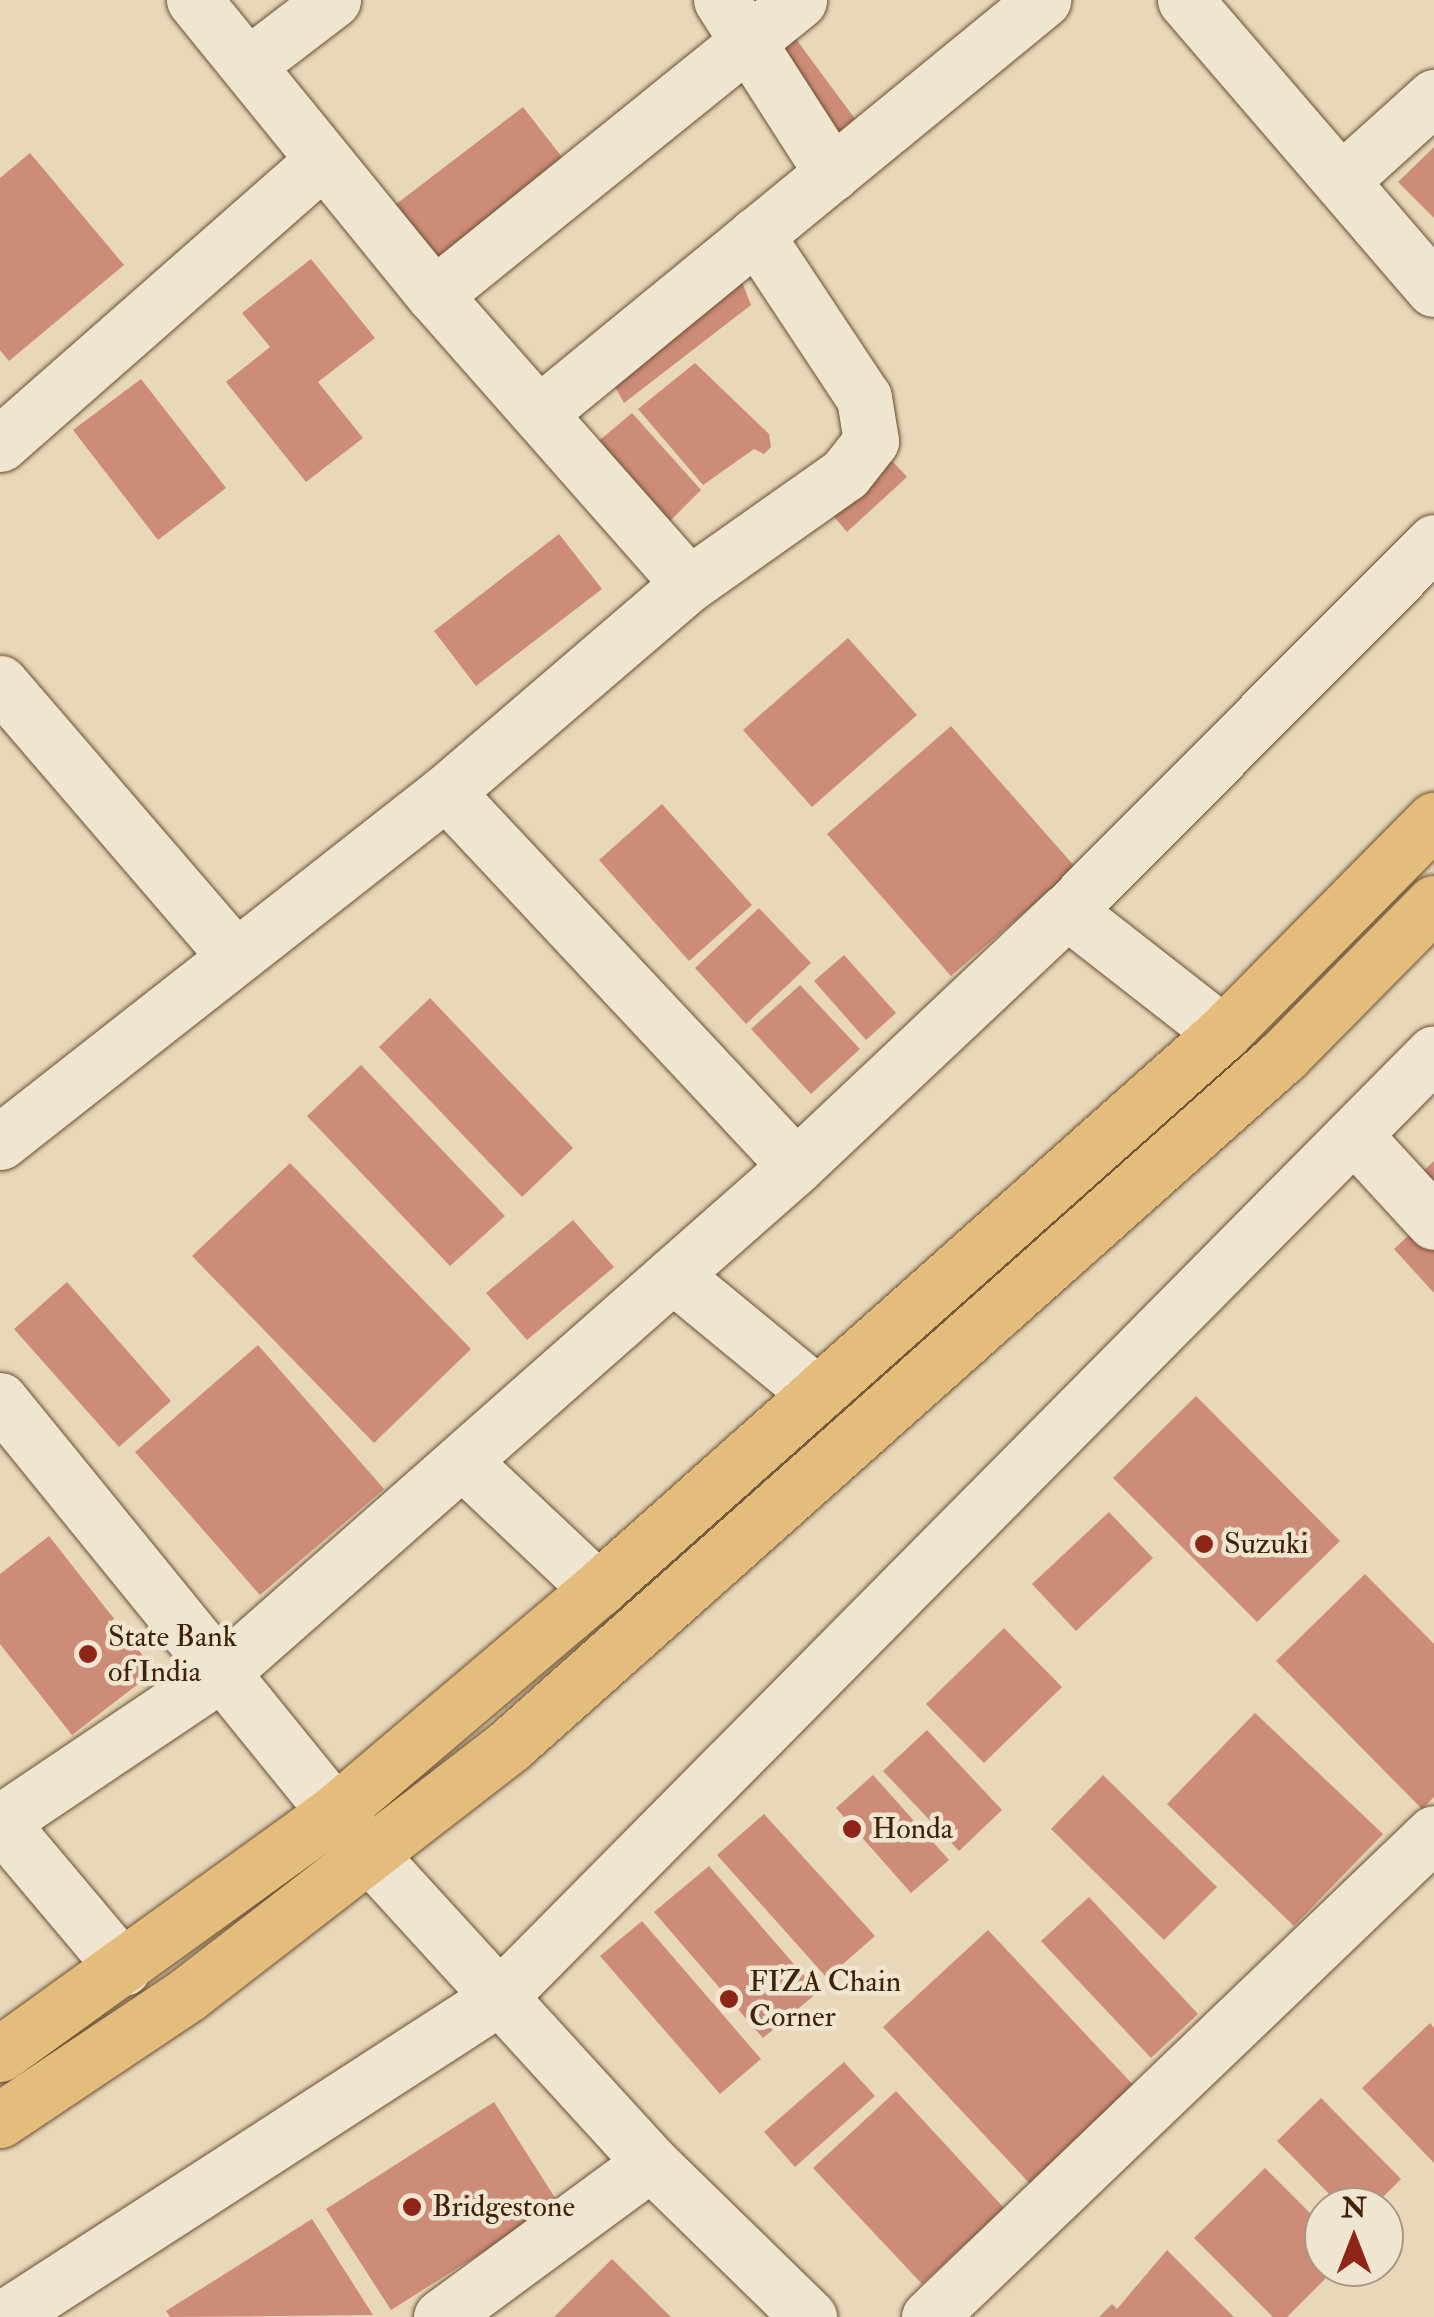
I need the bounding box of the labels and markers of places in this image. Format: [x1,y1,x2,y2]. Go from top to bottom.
place label: Suzuki [1224,1526,1308,1562]
marker: Suzuki [1193,1533,1215,1555]
place label: State Bank of India [108,1619,237,1690]
marker: State Bank of India [77,1643,99,1665]
place label: Honda [872,1811,953,1847]
marker: Honda [841,1818,863,1840]
place label: FIZA Chain Corner [749,1964,901,2034]
marker: FIZA Chain Corner [718,1988,740,2010]
place label: Bridgestone [432,2189,575,2225]
marker: Bridgestone [401,2196,423,2218]

